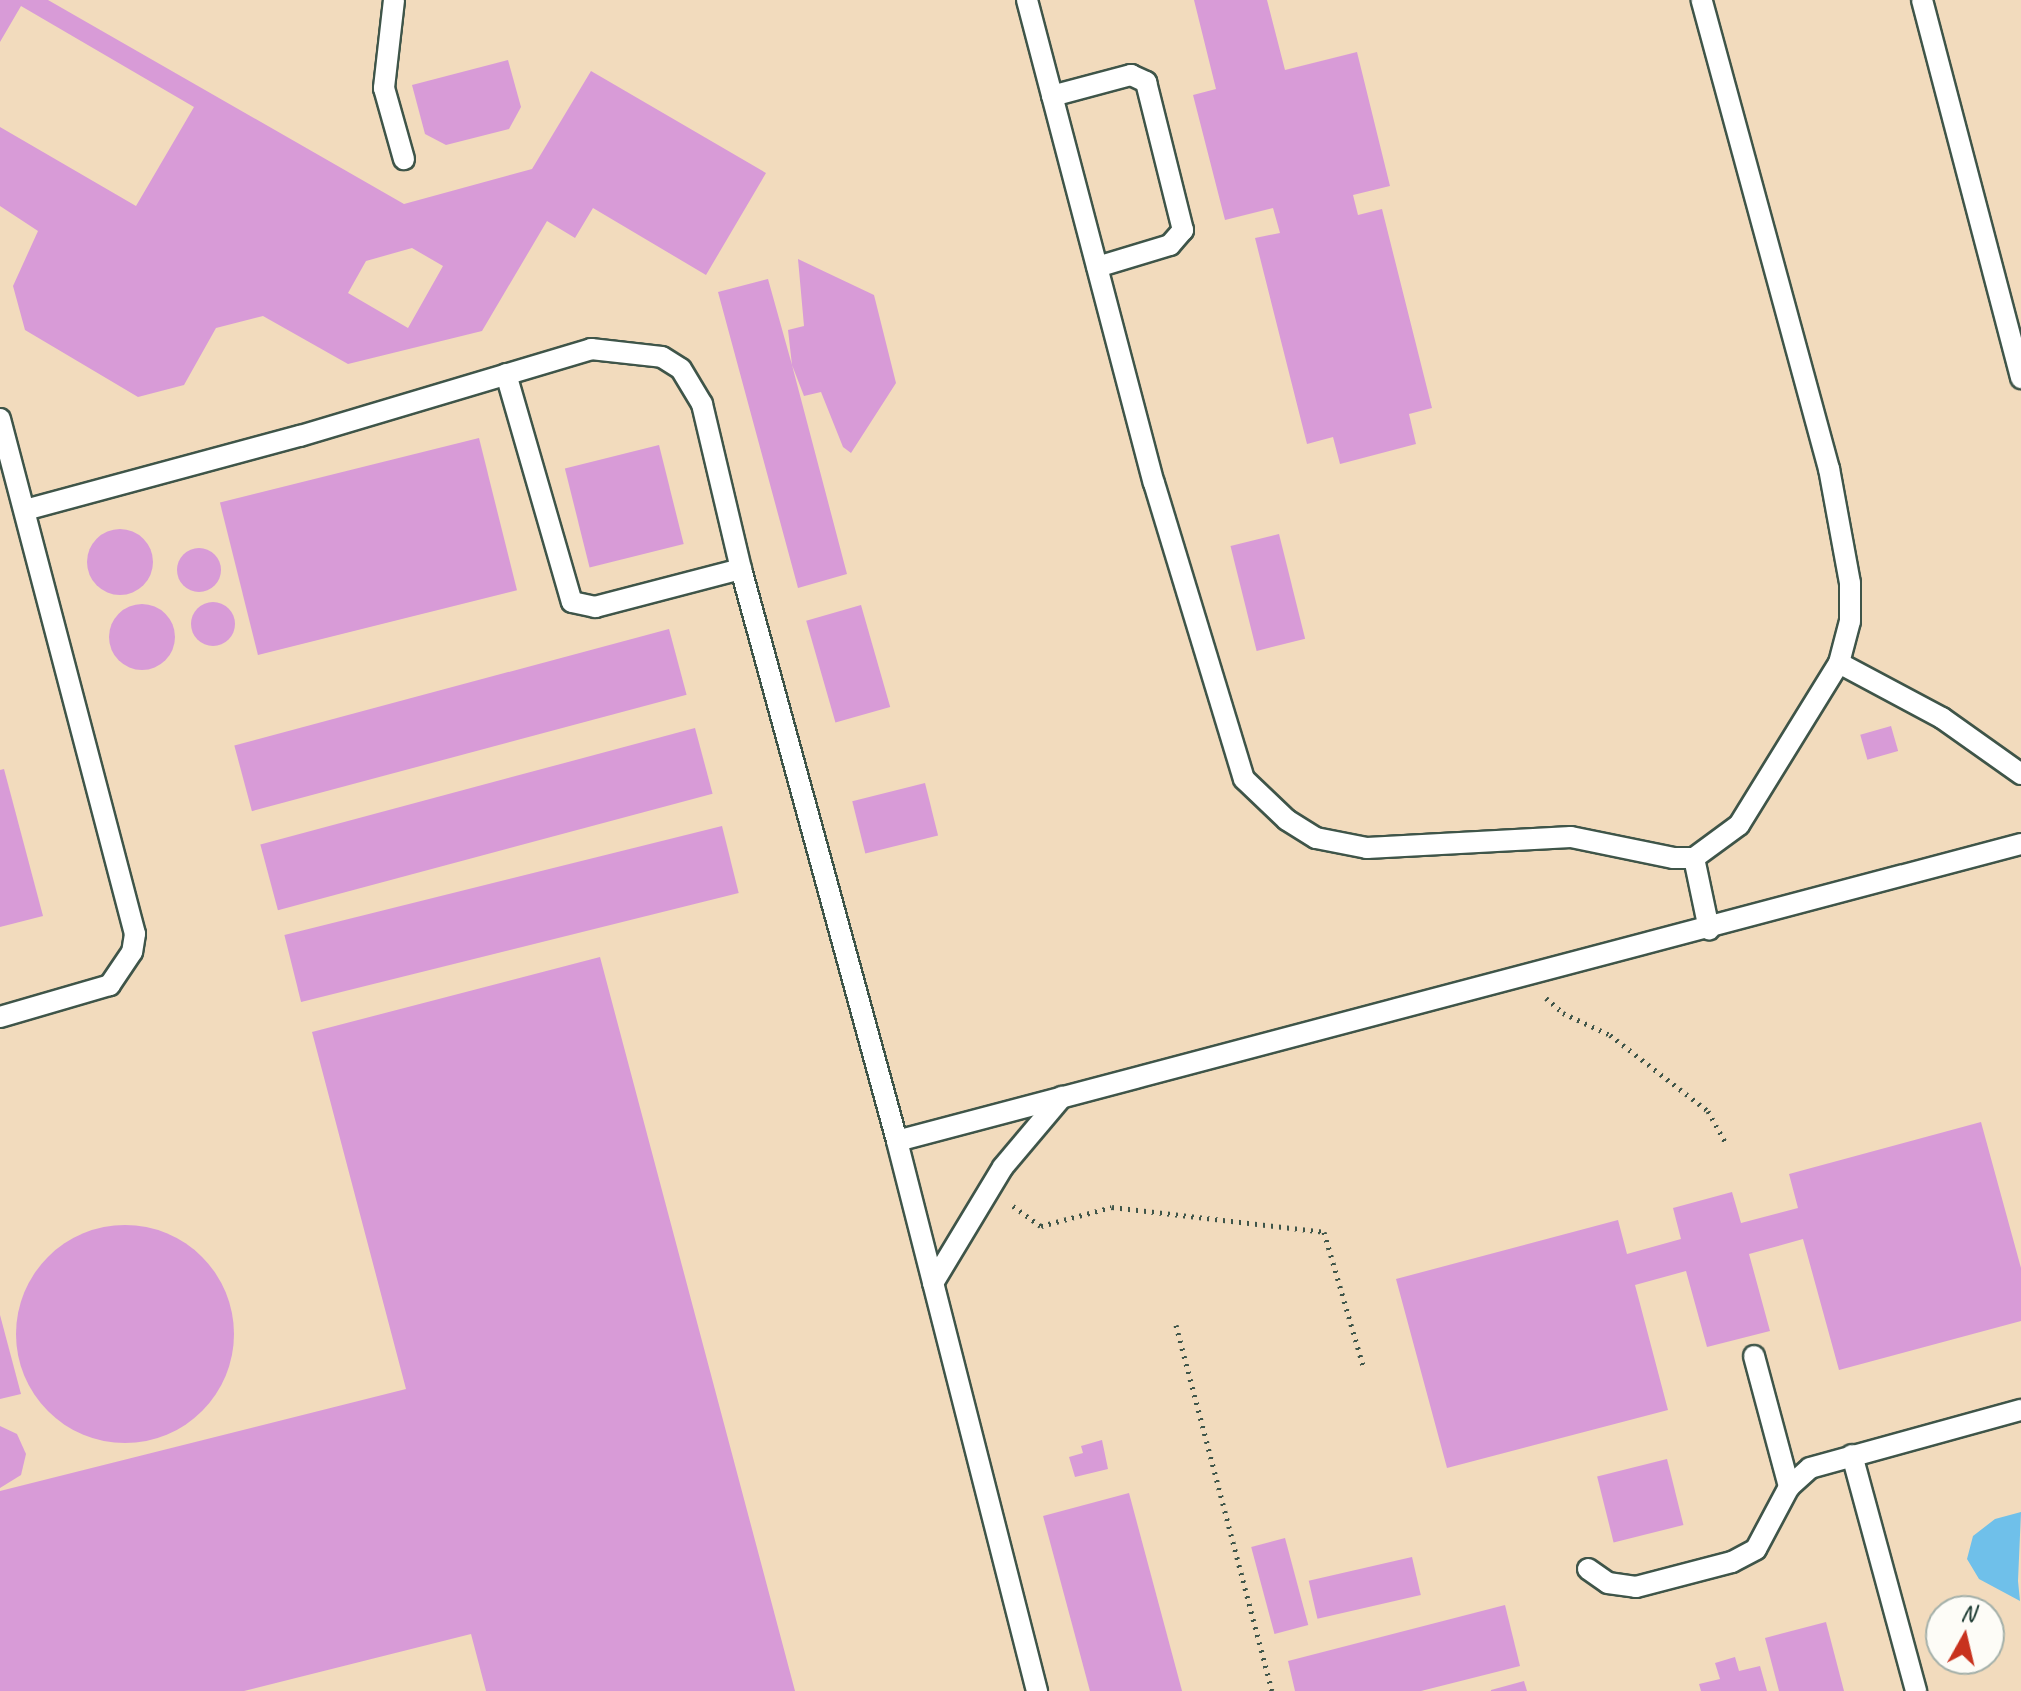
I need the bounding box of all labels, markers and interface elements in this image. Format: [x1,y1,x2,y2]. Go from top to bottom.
north arrow [1925,1595,2005,1675]
text: N [1959,1598,1977,1628]

